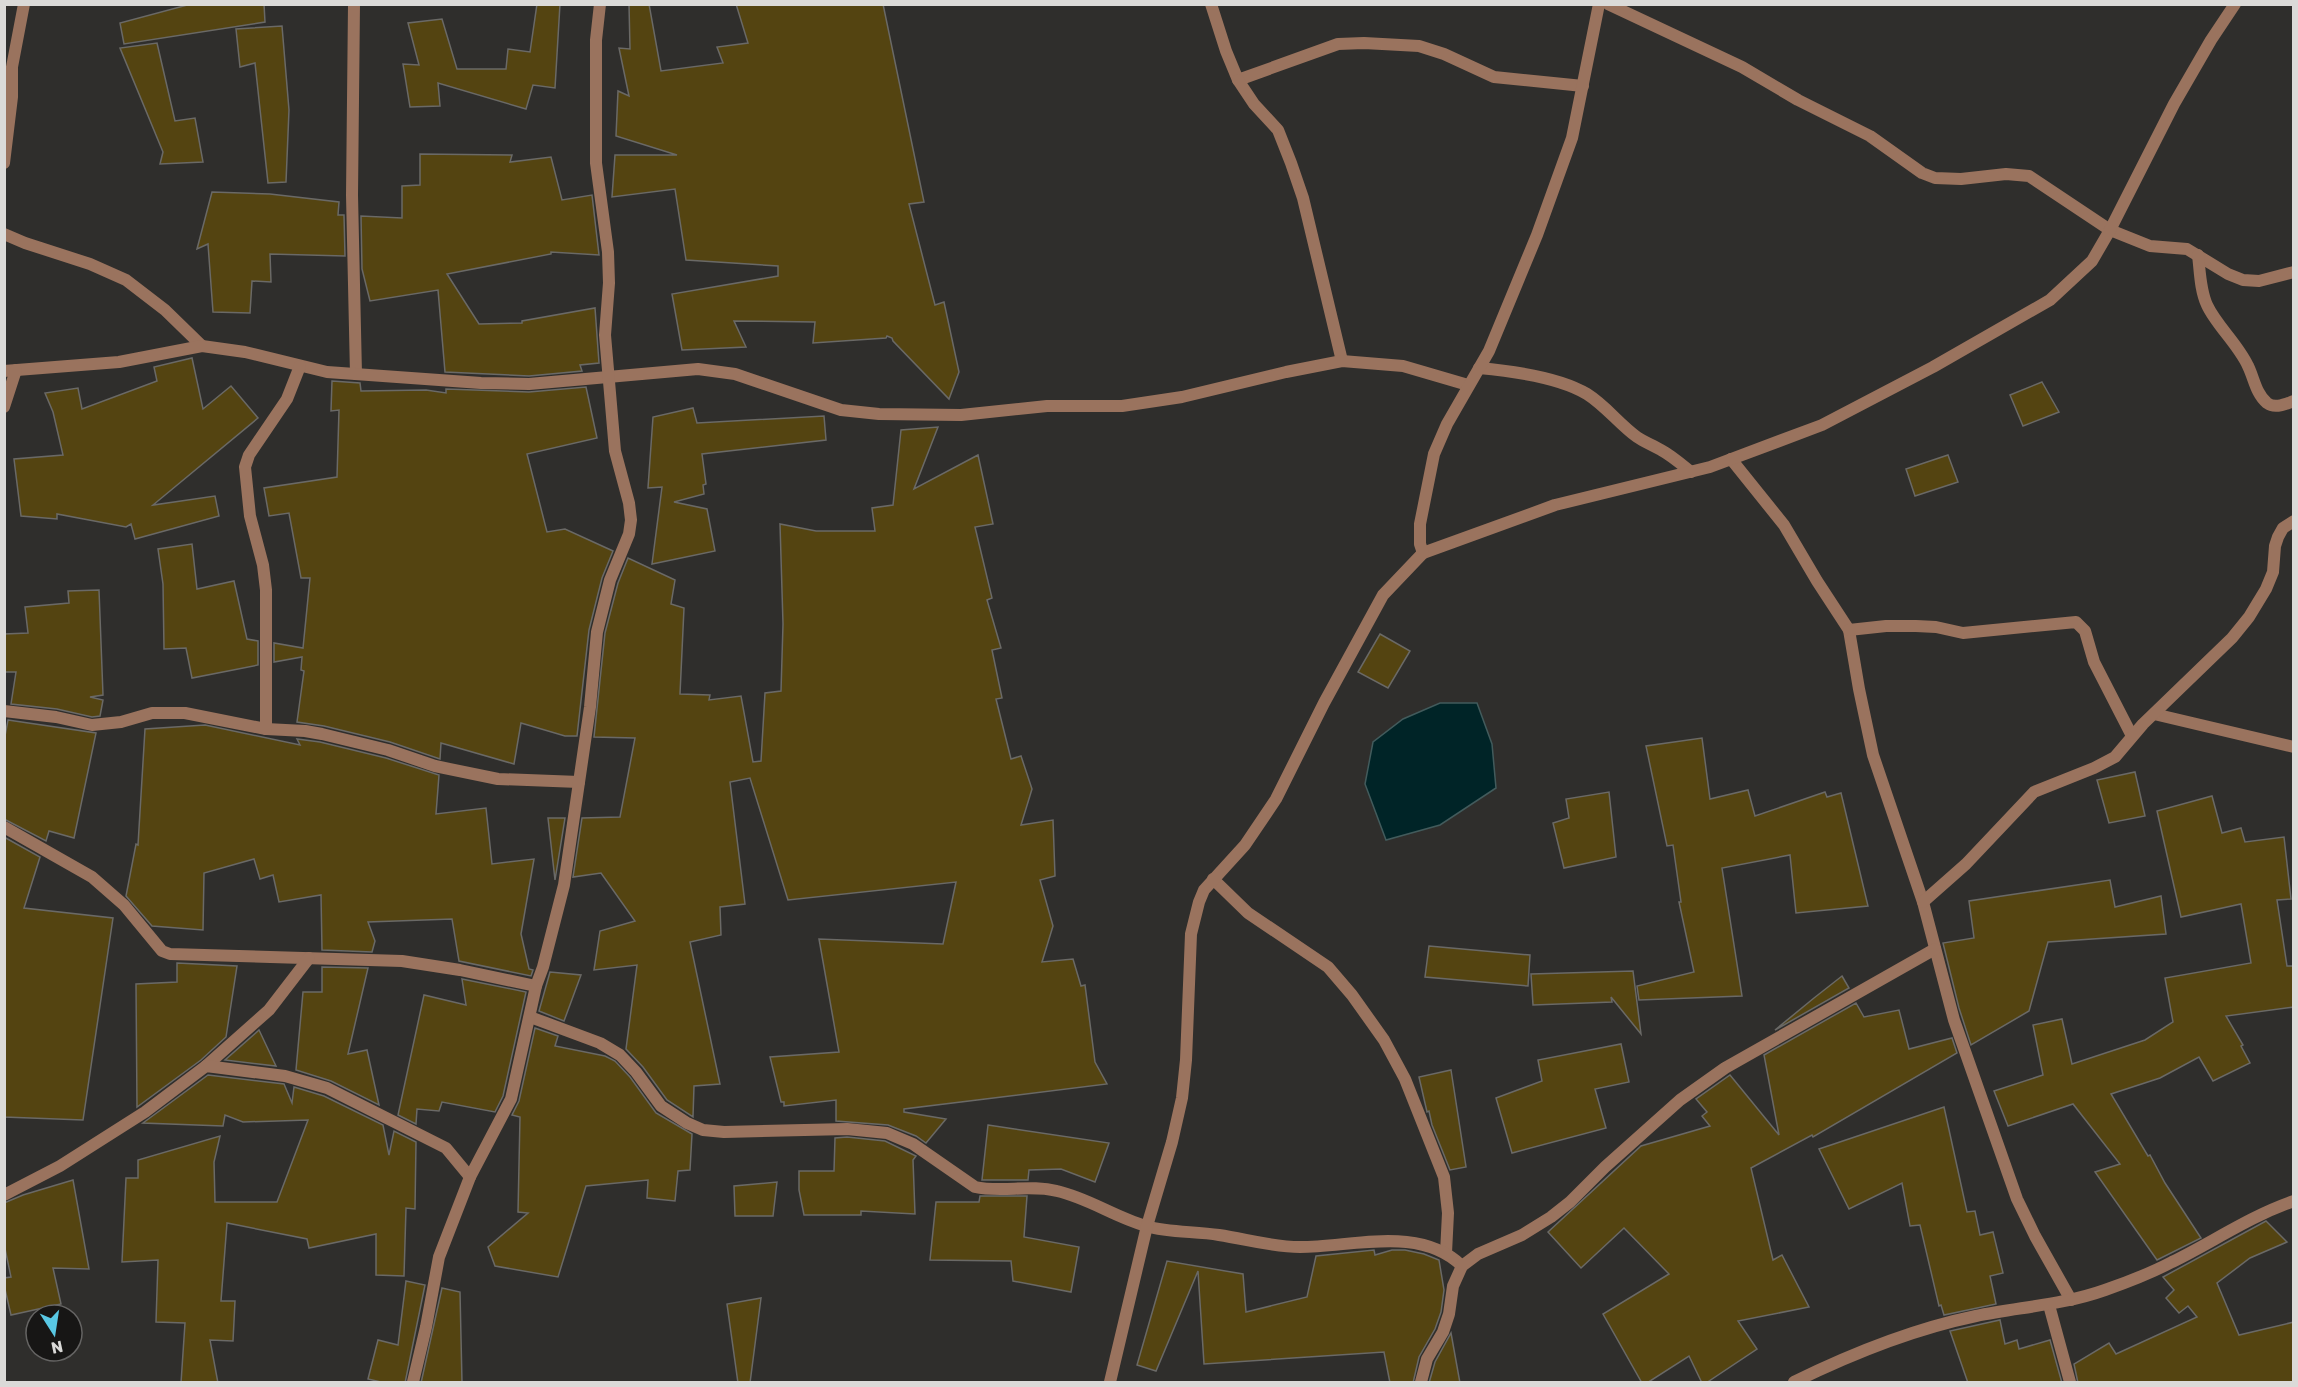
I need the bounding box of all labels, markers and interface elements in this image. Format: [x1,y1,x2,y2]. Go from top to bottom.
north arrow [24,1303,84,1363]
text: N [49,1337,65,1358]

